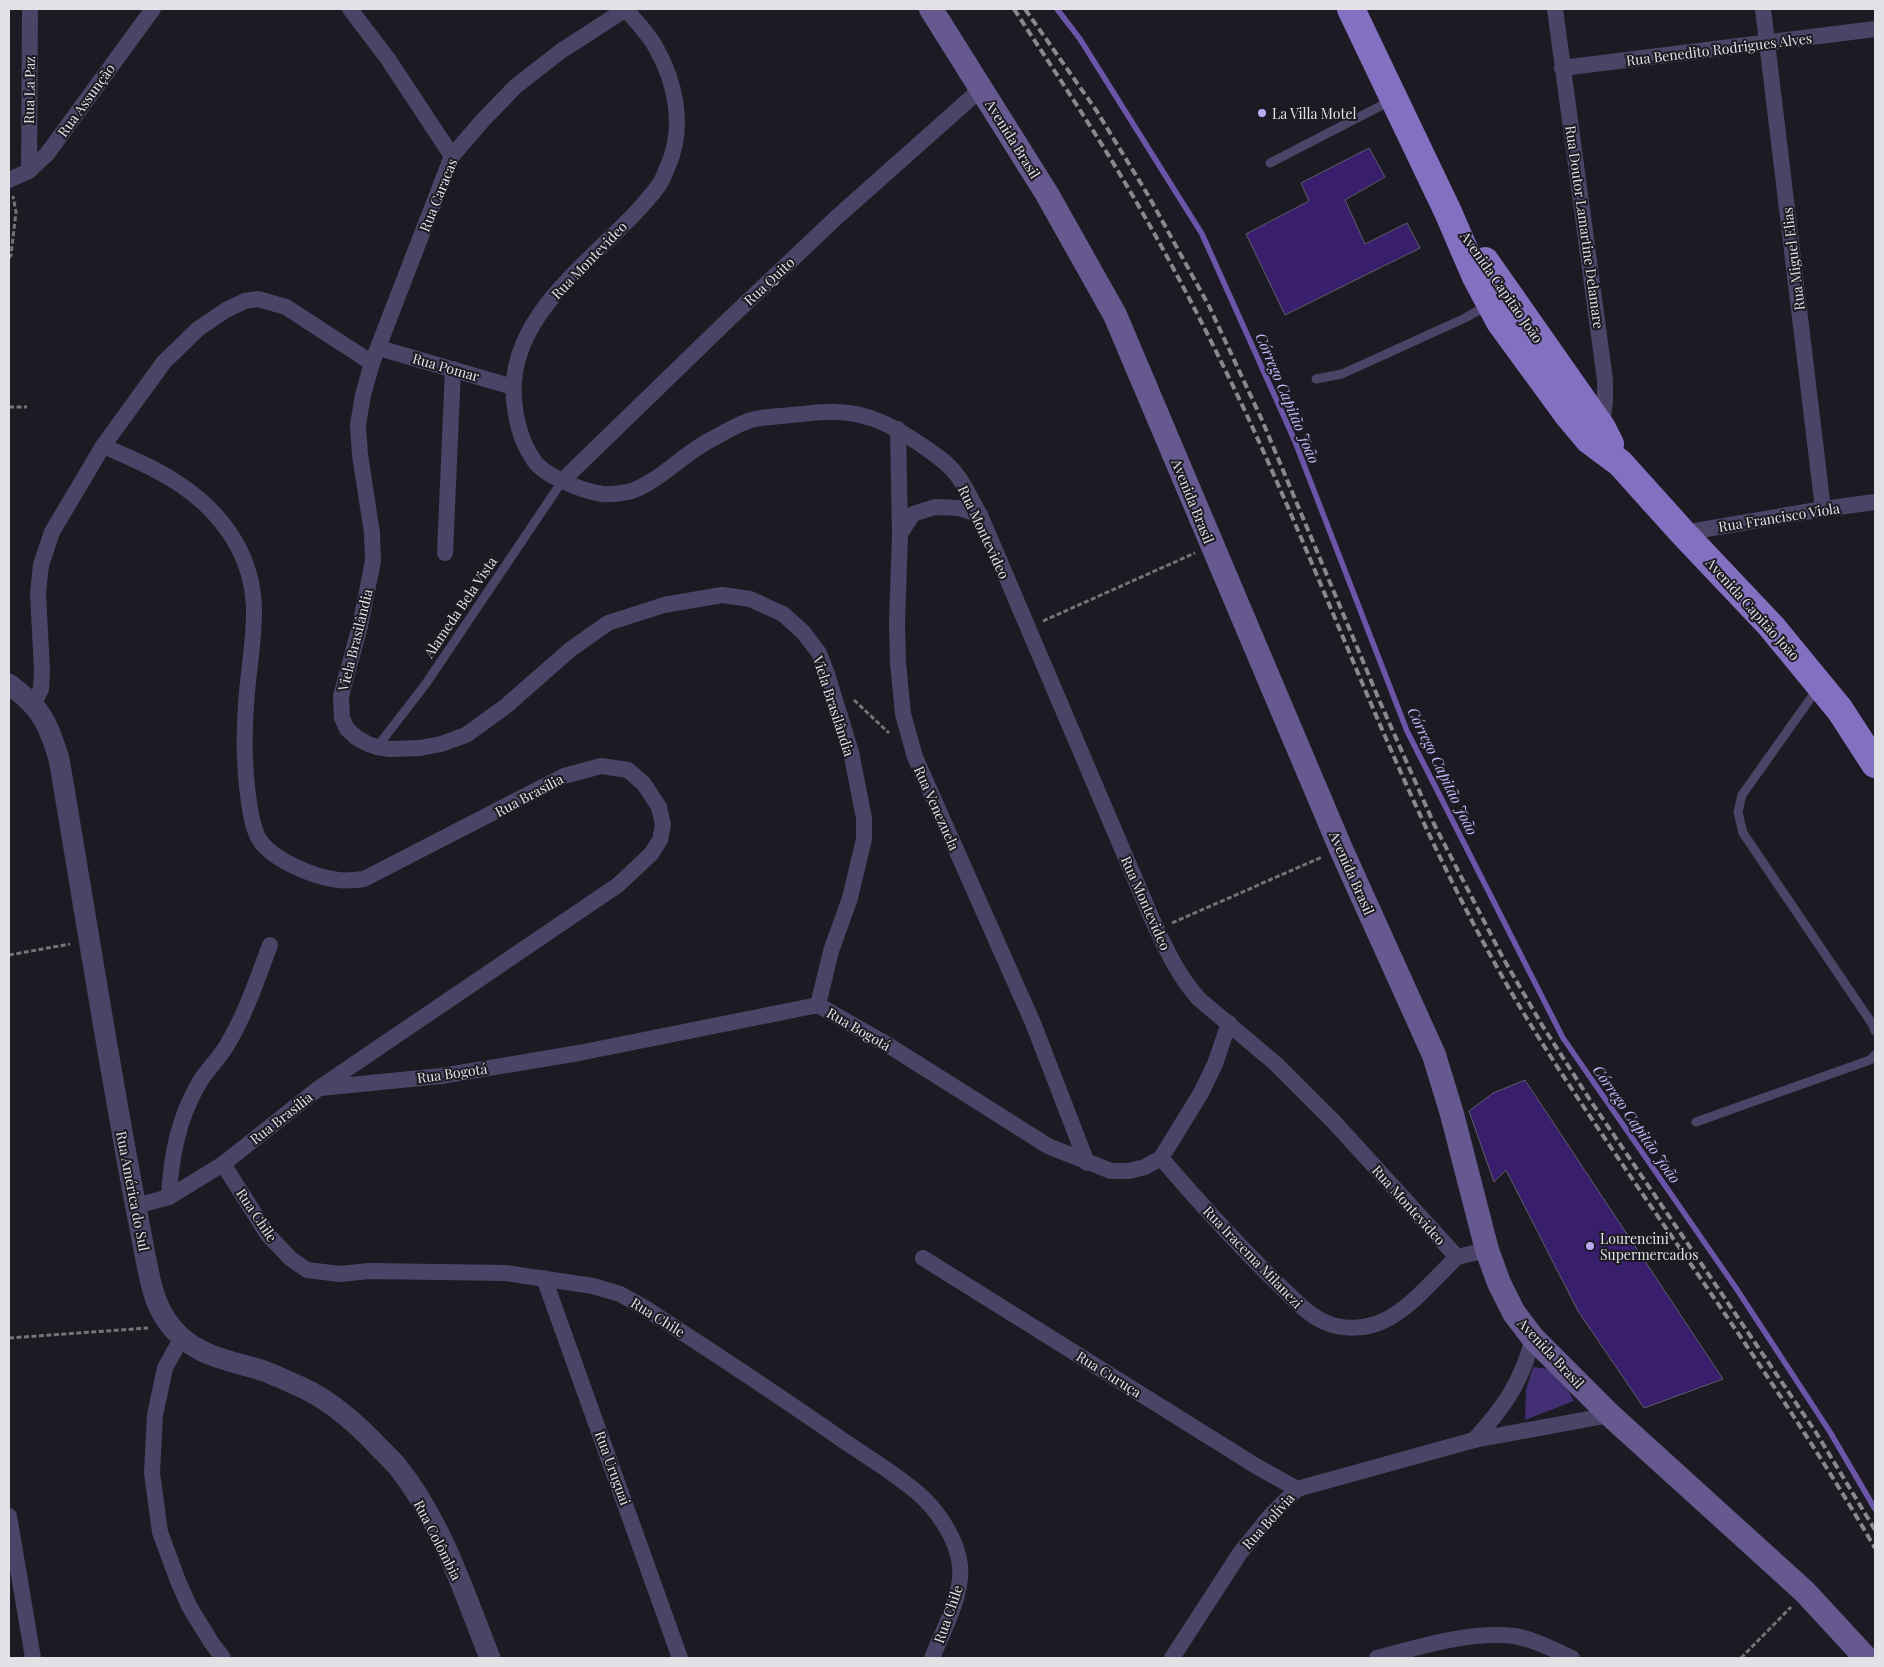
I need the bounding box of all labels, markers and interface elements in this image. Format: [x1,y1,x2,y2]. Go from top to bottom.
street label: Rua Benedito Rodrigues Alves [1625,28,1813,70]
street label: Rua La Paz [19,56,39,124]
street label: Rua Assunção [53,59,119,140]
street label: Avenida Brasil [981,95,1045,182]
place label: La Villa Motel [1272,104,1357,123]
marker: La Villa Motel [1256,107,1268,119]
street label: Rua Doutor Lamartine Delamare [1561,124,1609,330]
street label: Rua Caracas [415,156,461,234]
street label: Rua Miguel Elias [1777,206,1809,312]
street label: Rua Montevideo [547,217,631,303]
street label: Avenida Capitão João [1456,227,1548,347]
street label: Rua Quito [740,252,799,309]
water label: Córrego Capitão João [1251,330,1325,466]
street label: Rua Pomar [410,348,482,386]
street label: Avenida Brasil [1167,455,1219,546]
street label: Rua Montevideo [954,482,1014,582]
street label: Rua Francisco Viola [1717,498,1841,536]
street label: Alameda Bela Vista [419,553,501,662]
street label: Avenida Capitão João [1701,553,1804,665]
street label: Viela Brasilândia [333,587,377,694]
street label: Viela Brasilândia [808,652,859,759]
water label: Córrego Capitão João [1403,704,1483,838]
street label: Rua Venezuela [910,763,964,853]
street label: Rua Brasília [492,769,566,821]
street label: Avenida Brasil [1325,827,1379,918]
street label: Rua Montevideo [1117,853,1175,953]
street label: Rua Bogotá [824,1003,894,1055]
street label: Rua Bogotá [416,1059,488,1087]
water label: Córrego Capitão João [1589,1061,1685,1187]
street label: Rua Brasília [246,1087,316,1149]
street label: Rua América do Sul [112,1129,154,1253]
street label: Rua Montevideo [1368,1161,1450,1249]
street label: Rua Chile [232,1185,282,1245]
street label: Rua Iracema Milanezi [1199,1202,1307,1312]
place label: Lourencini Supermercados [1600,1229,1698,1264]
marker: Lourencini Supermercados [1584,1240,1596,1252]
street label: Rua Chile [627,1293,689,1341]
street label: Avenida Brasil [1513,1313,1589,1392]
street label: Rua Curuça [1073,1346,1145,1402]
street label: Rua Uruguai [591,1428,635,1508]
street label: Rua Bolívia [1238,1489,1298,1553]
street label: Rua Colômbia [410,1497,466,1583]
street label: Rua Chile [929,1582,967,1646]

